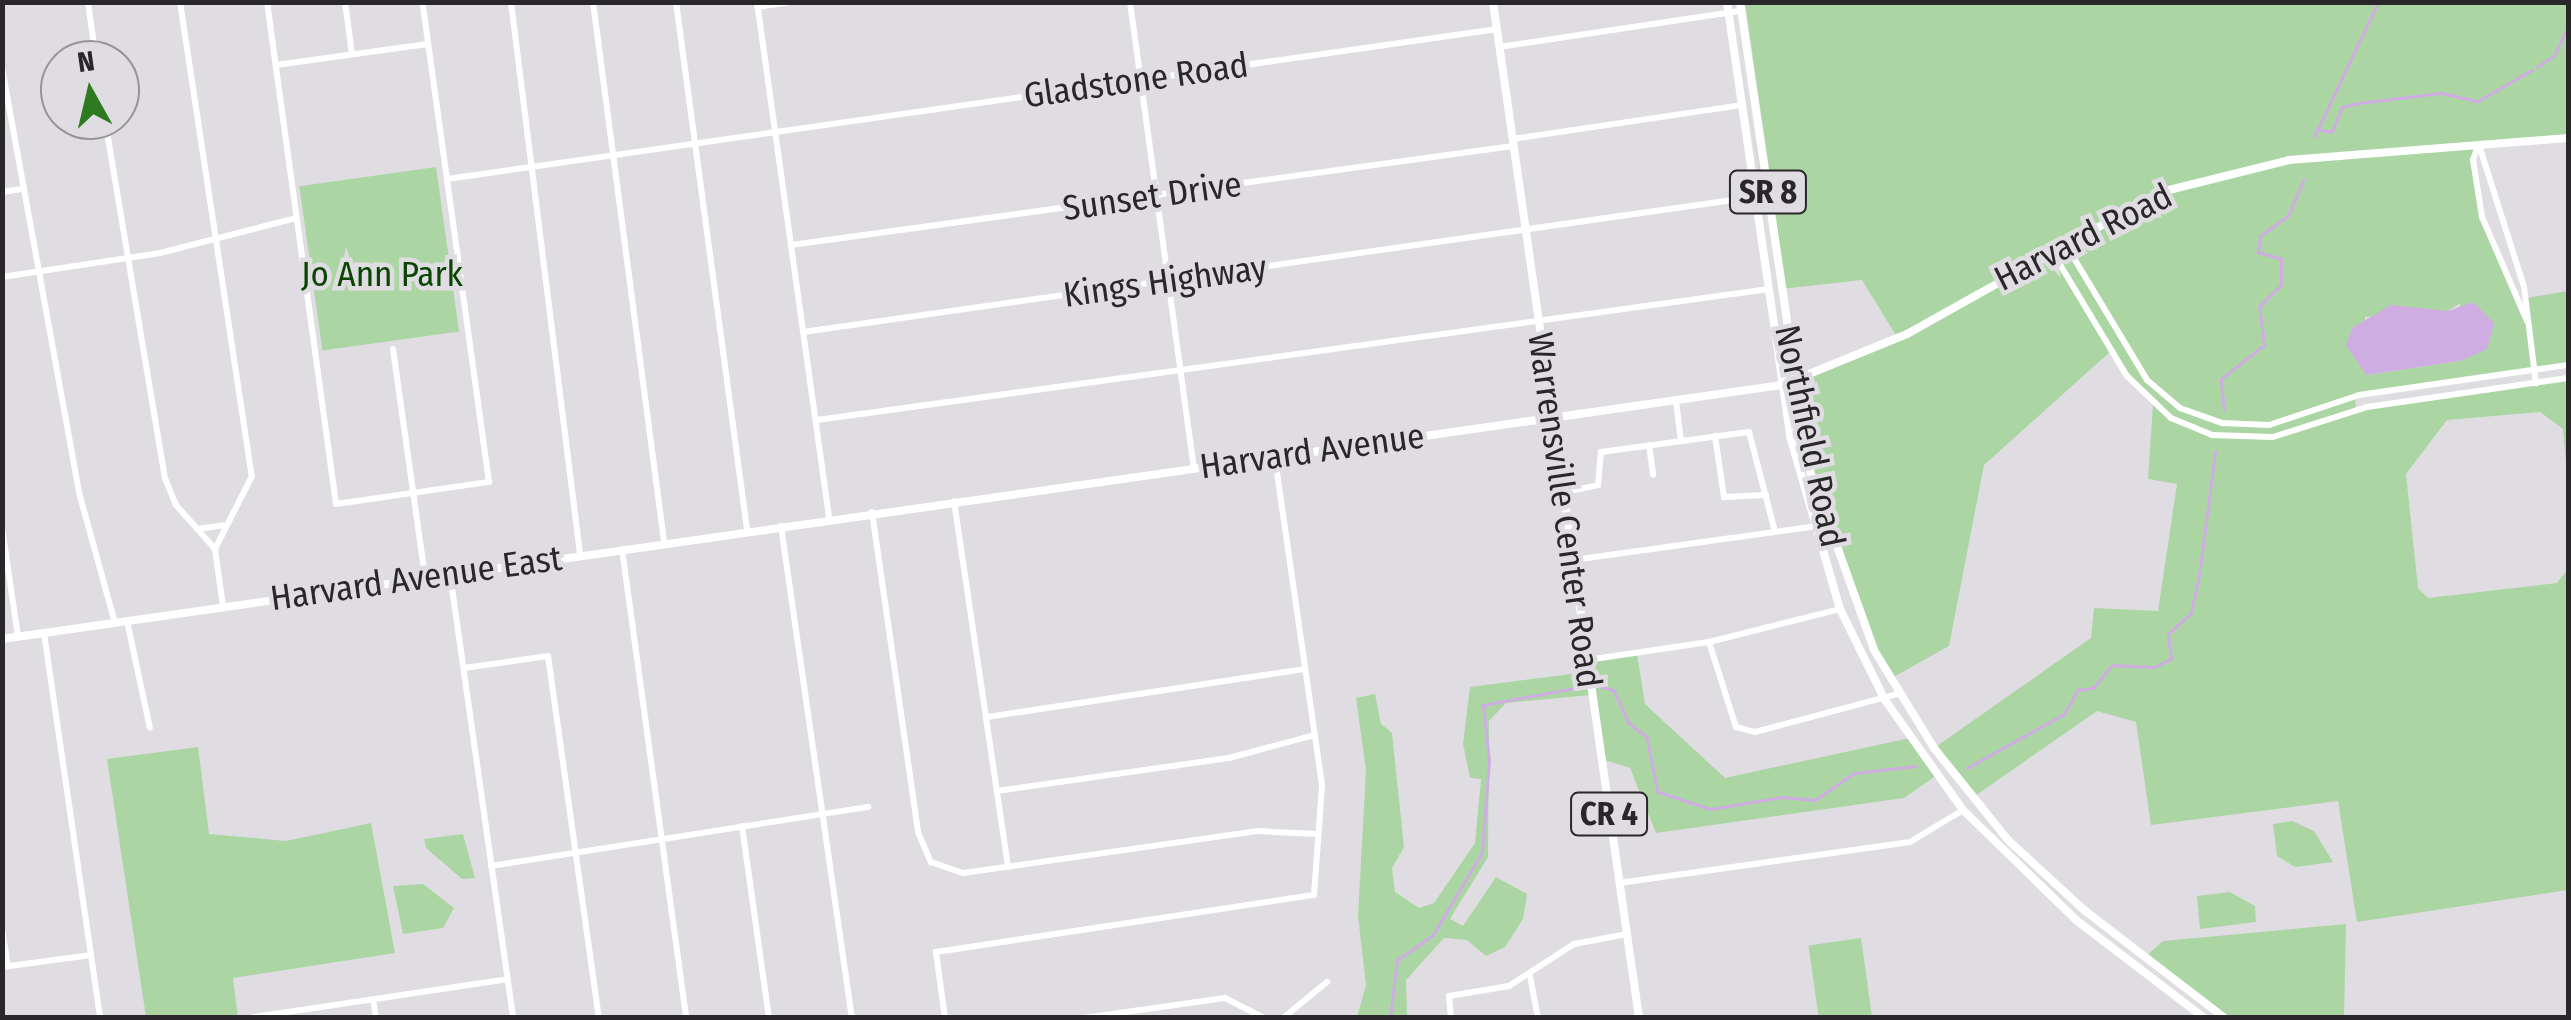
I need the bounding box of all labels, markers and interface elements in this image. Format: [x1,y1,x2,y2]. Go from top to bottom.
north arrow [40,40,140,140]
street label: Gladstone Road [1021,43,1251,117]
text: N [75,44,97,79]
street label: Sunset Drive [1060,163,1244,229]
road number: SR 8 [1728,165,1808,219]
street label: Harvard Road [1987,174,2179,300]
street label: Kings Highway [1061,246,1269,316]
park label: Jo Ann Park [301,253,463,295]
street label: Northfield Road [1766,321,1854,551]
street label: Warrensville Center Road [1519,330,1611,690]
street label: Harvard Avenue [1197,414,1427,488]
street label: Harvard Avenue East [268,537,564,619]
road number: CR 4 [1569,787,1649,841]

